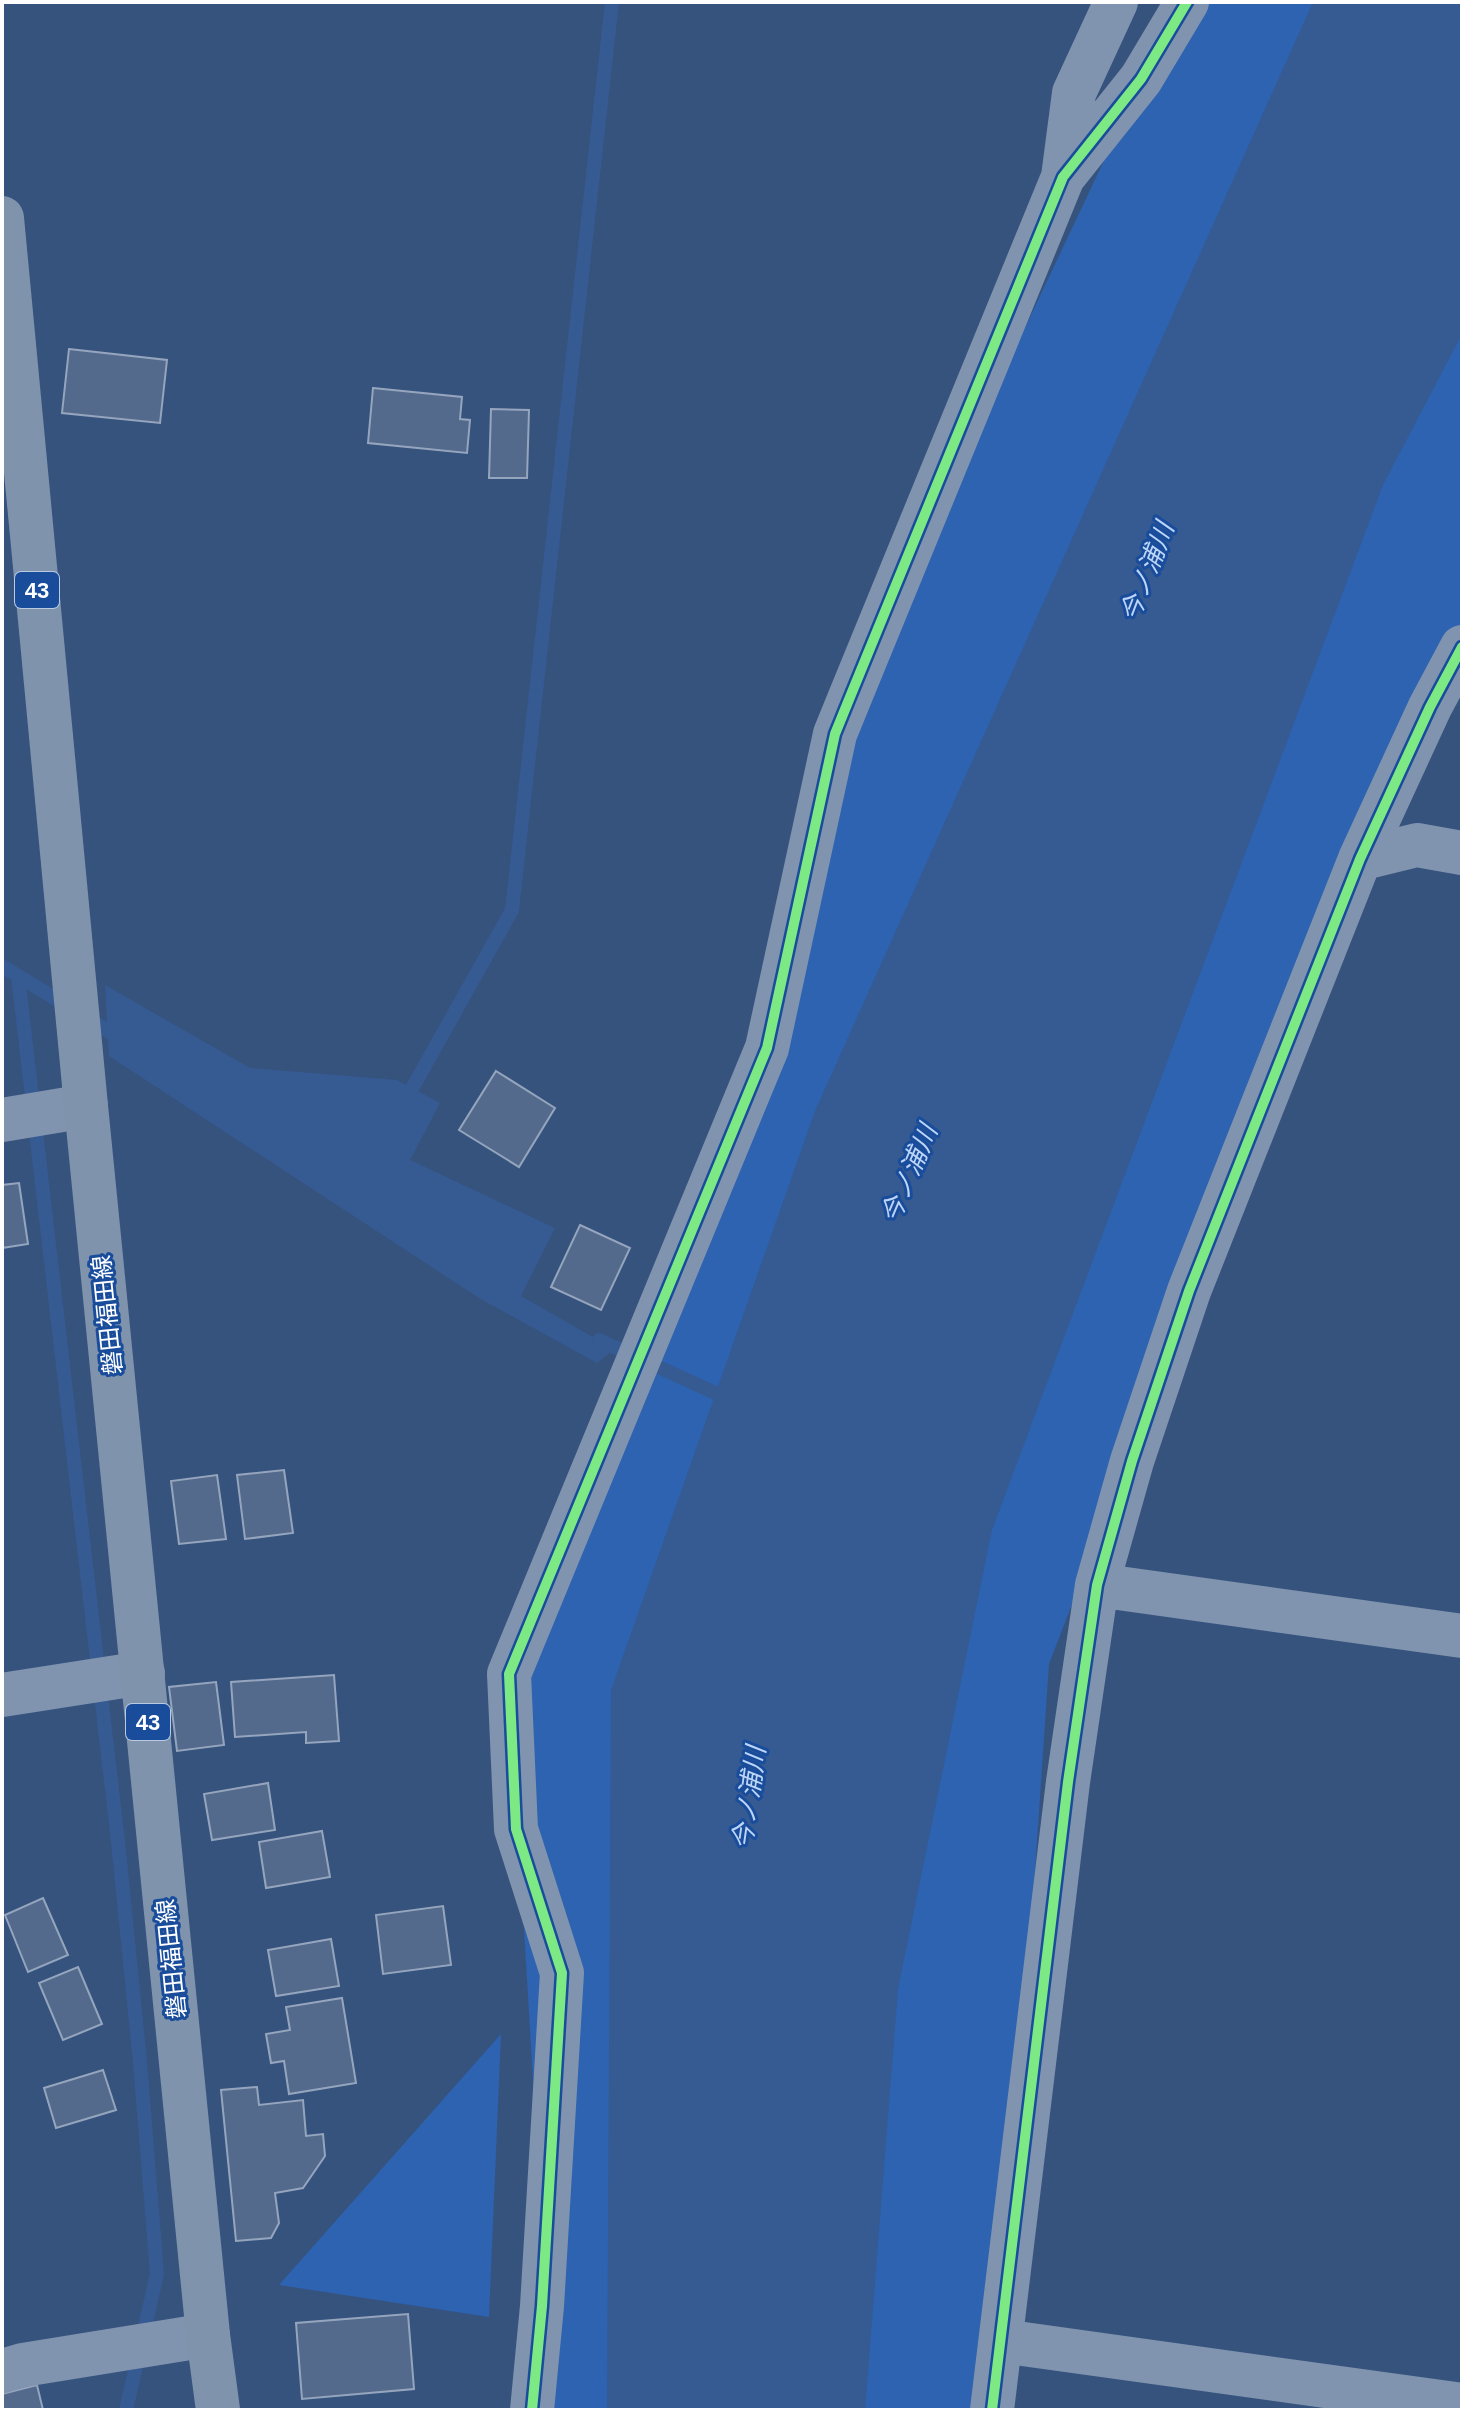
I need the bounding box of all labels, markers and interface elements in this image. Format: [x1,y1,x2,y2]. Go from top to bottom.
water label: 今ノ浦川 [1114,515,1181,626]
road number: 43 [15,572,59,608]
water label: 今ノ浦川 [875,1118,944,1228]
street label: 磐田福田線 [87,1254,127,1376]
road number: 43 [126,1704,170,1740]
water label: 今ノ浦川 [727,1741,772,1852]
street label: 磐田福田線 [151,1898,191,2020]

